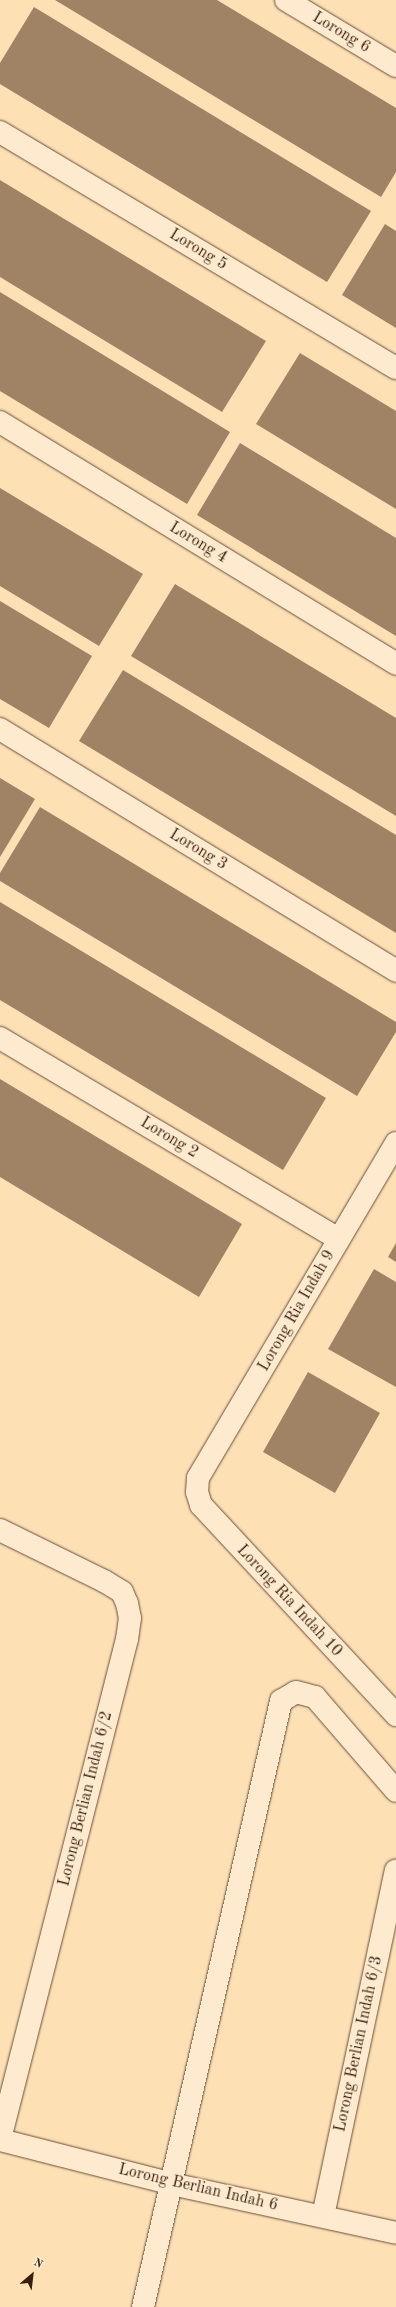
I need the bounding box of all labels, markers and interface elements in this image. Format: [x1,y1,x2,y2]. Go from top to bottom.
street label: Lorong 6 [309,8,373,58]
street label: Lorong 5 [166,225,230,275]
street label: Lorong 4 [166,518,230,568]
street label: Lorong 3 [166,825,230,875]
street label: Lorong 2 [137,1113,201,1163]
street label: Lorong Ria Indah 9 [255,1247,339,1375]
street label: Lorong Ria Indah 10 [232,1541,346,1661]
street label: Lorong Berlian Indah 6/2 [55,1710,117,1888]
street label: Lorong Berlian Indah 6/3 [331,1954,387,2134]
street label: Lorong Berlian Indah 6 [116,2160,280,2216]
north arrow [12,2255,52,2295]
text: N [32,2257,44,2271]

